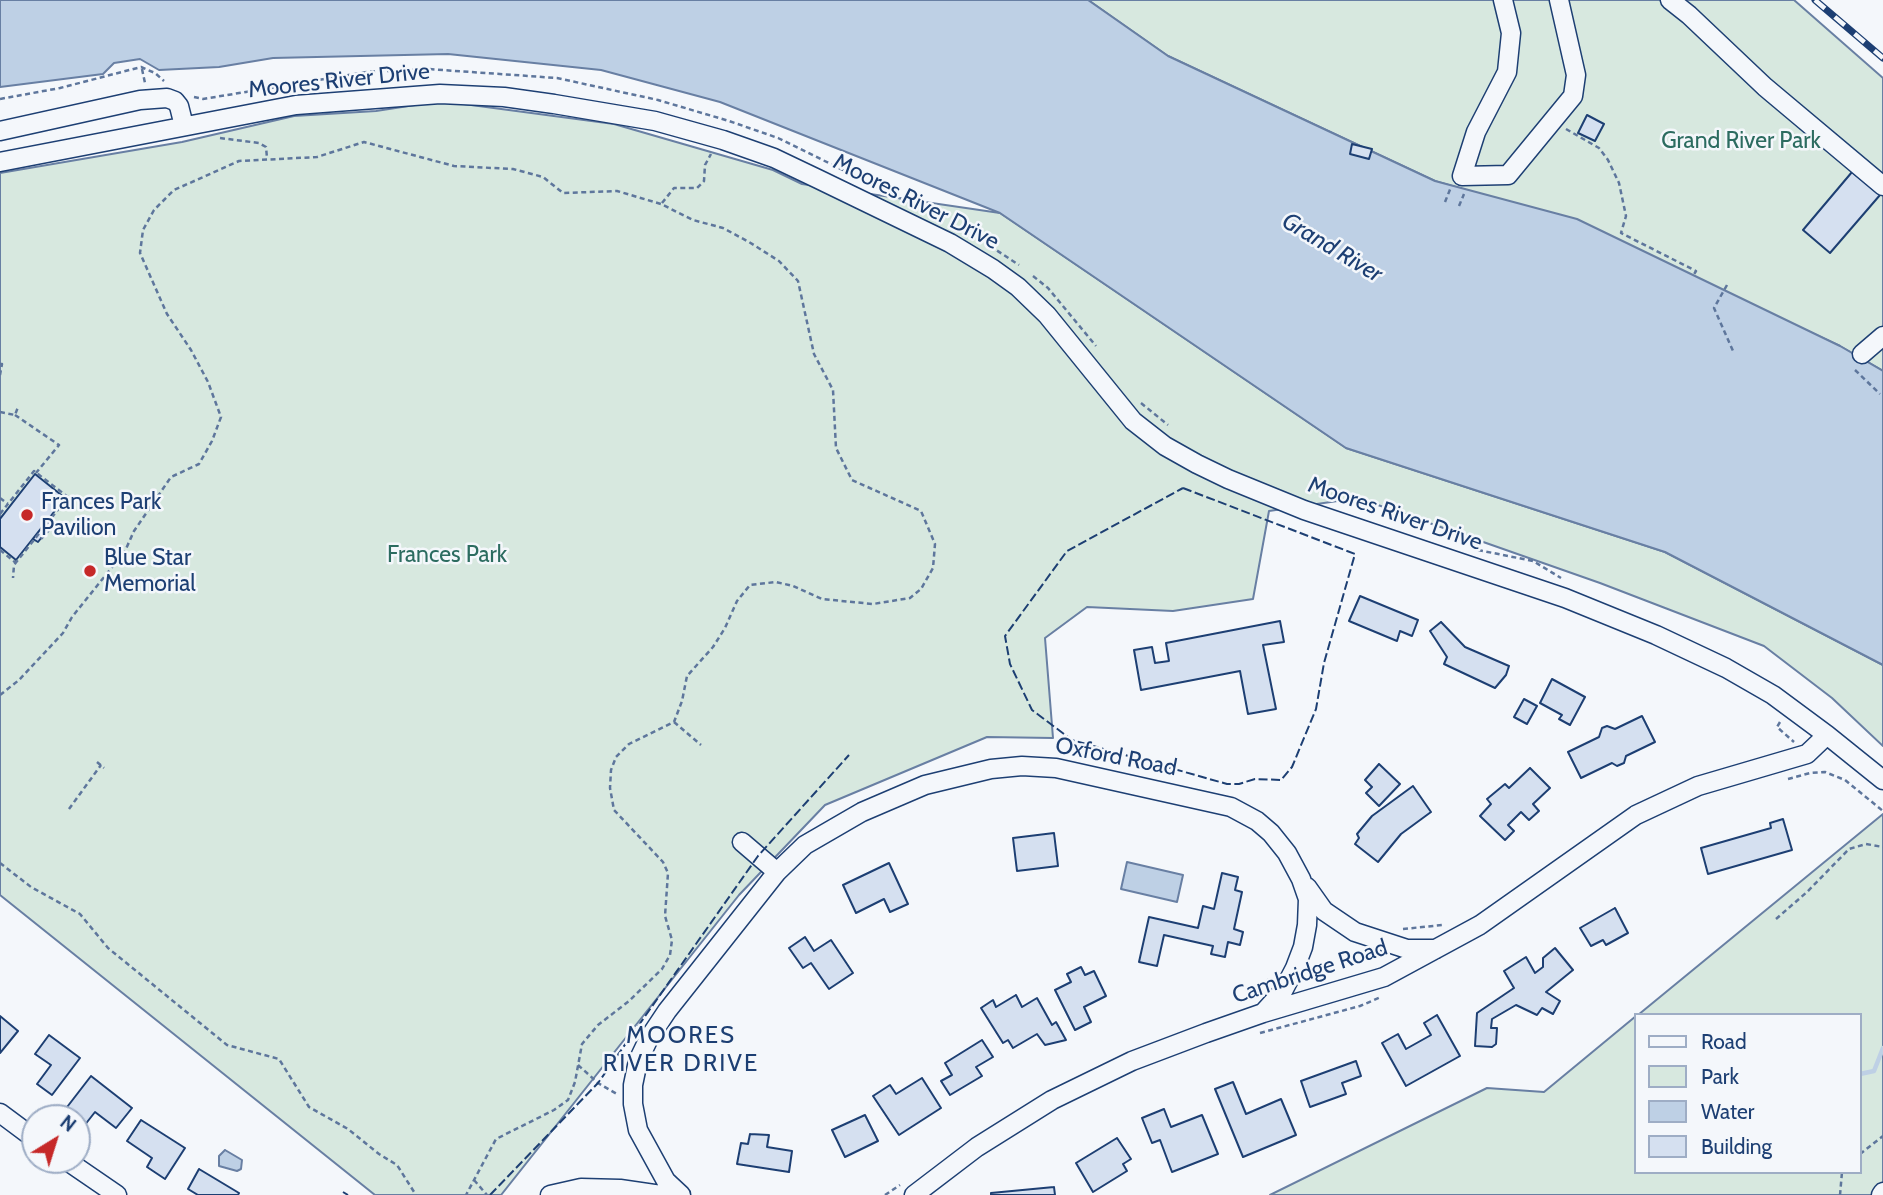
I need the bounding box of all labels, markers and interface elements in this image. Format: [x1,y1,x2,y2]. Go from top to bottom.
street label: Moores River Drive [247,58,431,104]
park label: Grand River Park [1661,127,1821,155]
street label: Moores River Drive [828,148,1004,256]
water label: Grand River [1277,207,1387,289]
street label: Moores River Drive [1304,471,1486,557]
place label: Frances Park Pavilion [41,488,161,542]
marker: Frances Park Pavilion [19,507,35,523]
park label: Frances Park [387,541,507,569]
place label: Blue Star Memorial [104,544,196,598]
marker: Blue Star Memorial [82,563,98,579]
street label: Oxford Road [1053,732,1179,782]
street label: Cambridge Road [1229,934,1391,1010]
legend [1634,1013,1862,1174]
district label: MOORES RIVER DRIVE [604,1022,758,1078]
text: Road [1701,1029,1747,1054]
text: Park [1701,1064,1739,1089]
text: Water [1701,1099,1754,1124]
north arrow [21,1104,91,1174]
text: N [56,1110,80,1137]
text: Building [1701,1134,1772,1159]

